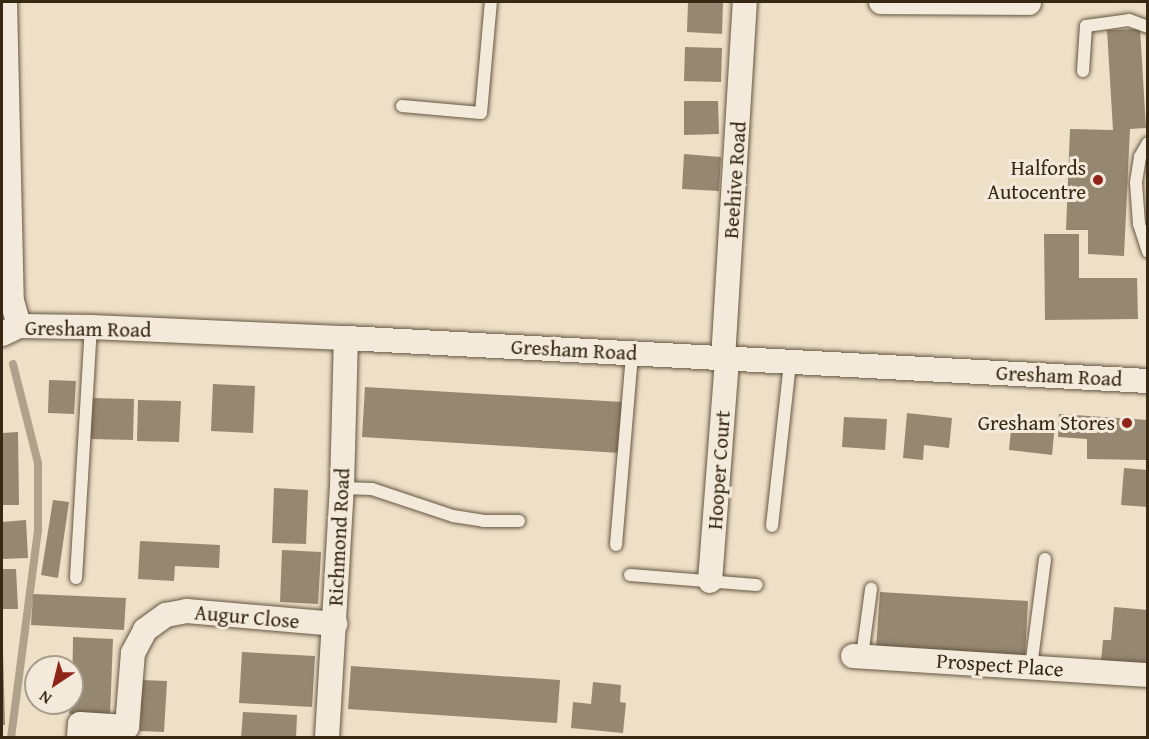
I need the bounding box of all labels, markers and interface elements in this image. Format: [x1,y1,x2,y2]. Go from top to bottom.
street label: Beehive Road [718,120,752,240]
place label: Halfords Autocentre [987,155,1086,205]
marker: Halfords Autocentre [1091,173,1105,187]
street label: Gresham Road [25,315,151,343]
street label: Gresham Road [510,334,638,366]
street label: Gresham Road [995,360,1123,392]
street label: Hooper Court [702,410,736,530]
place label: Gresham Stores [978,410,1115,436]
marker: Gresham Stores [1120,416,1134,430]
street label: Richmond Road [323,467,355,607]
street label: Augur Close [193,600,301,634]
street label: Prospect Place [936,648,1064,682]
north arrow [24,655,84,715]
text: N [34,685,56,711]

